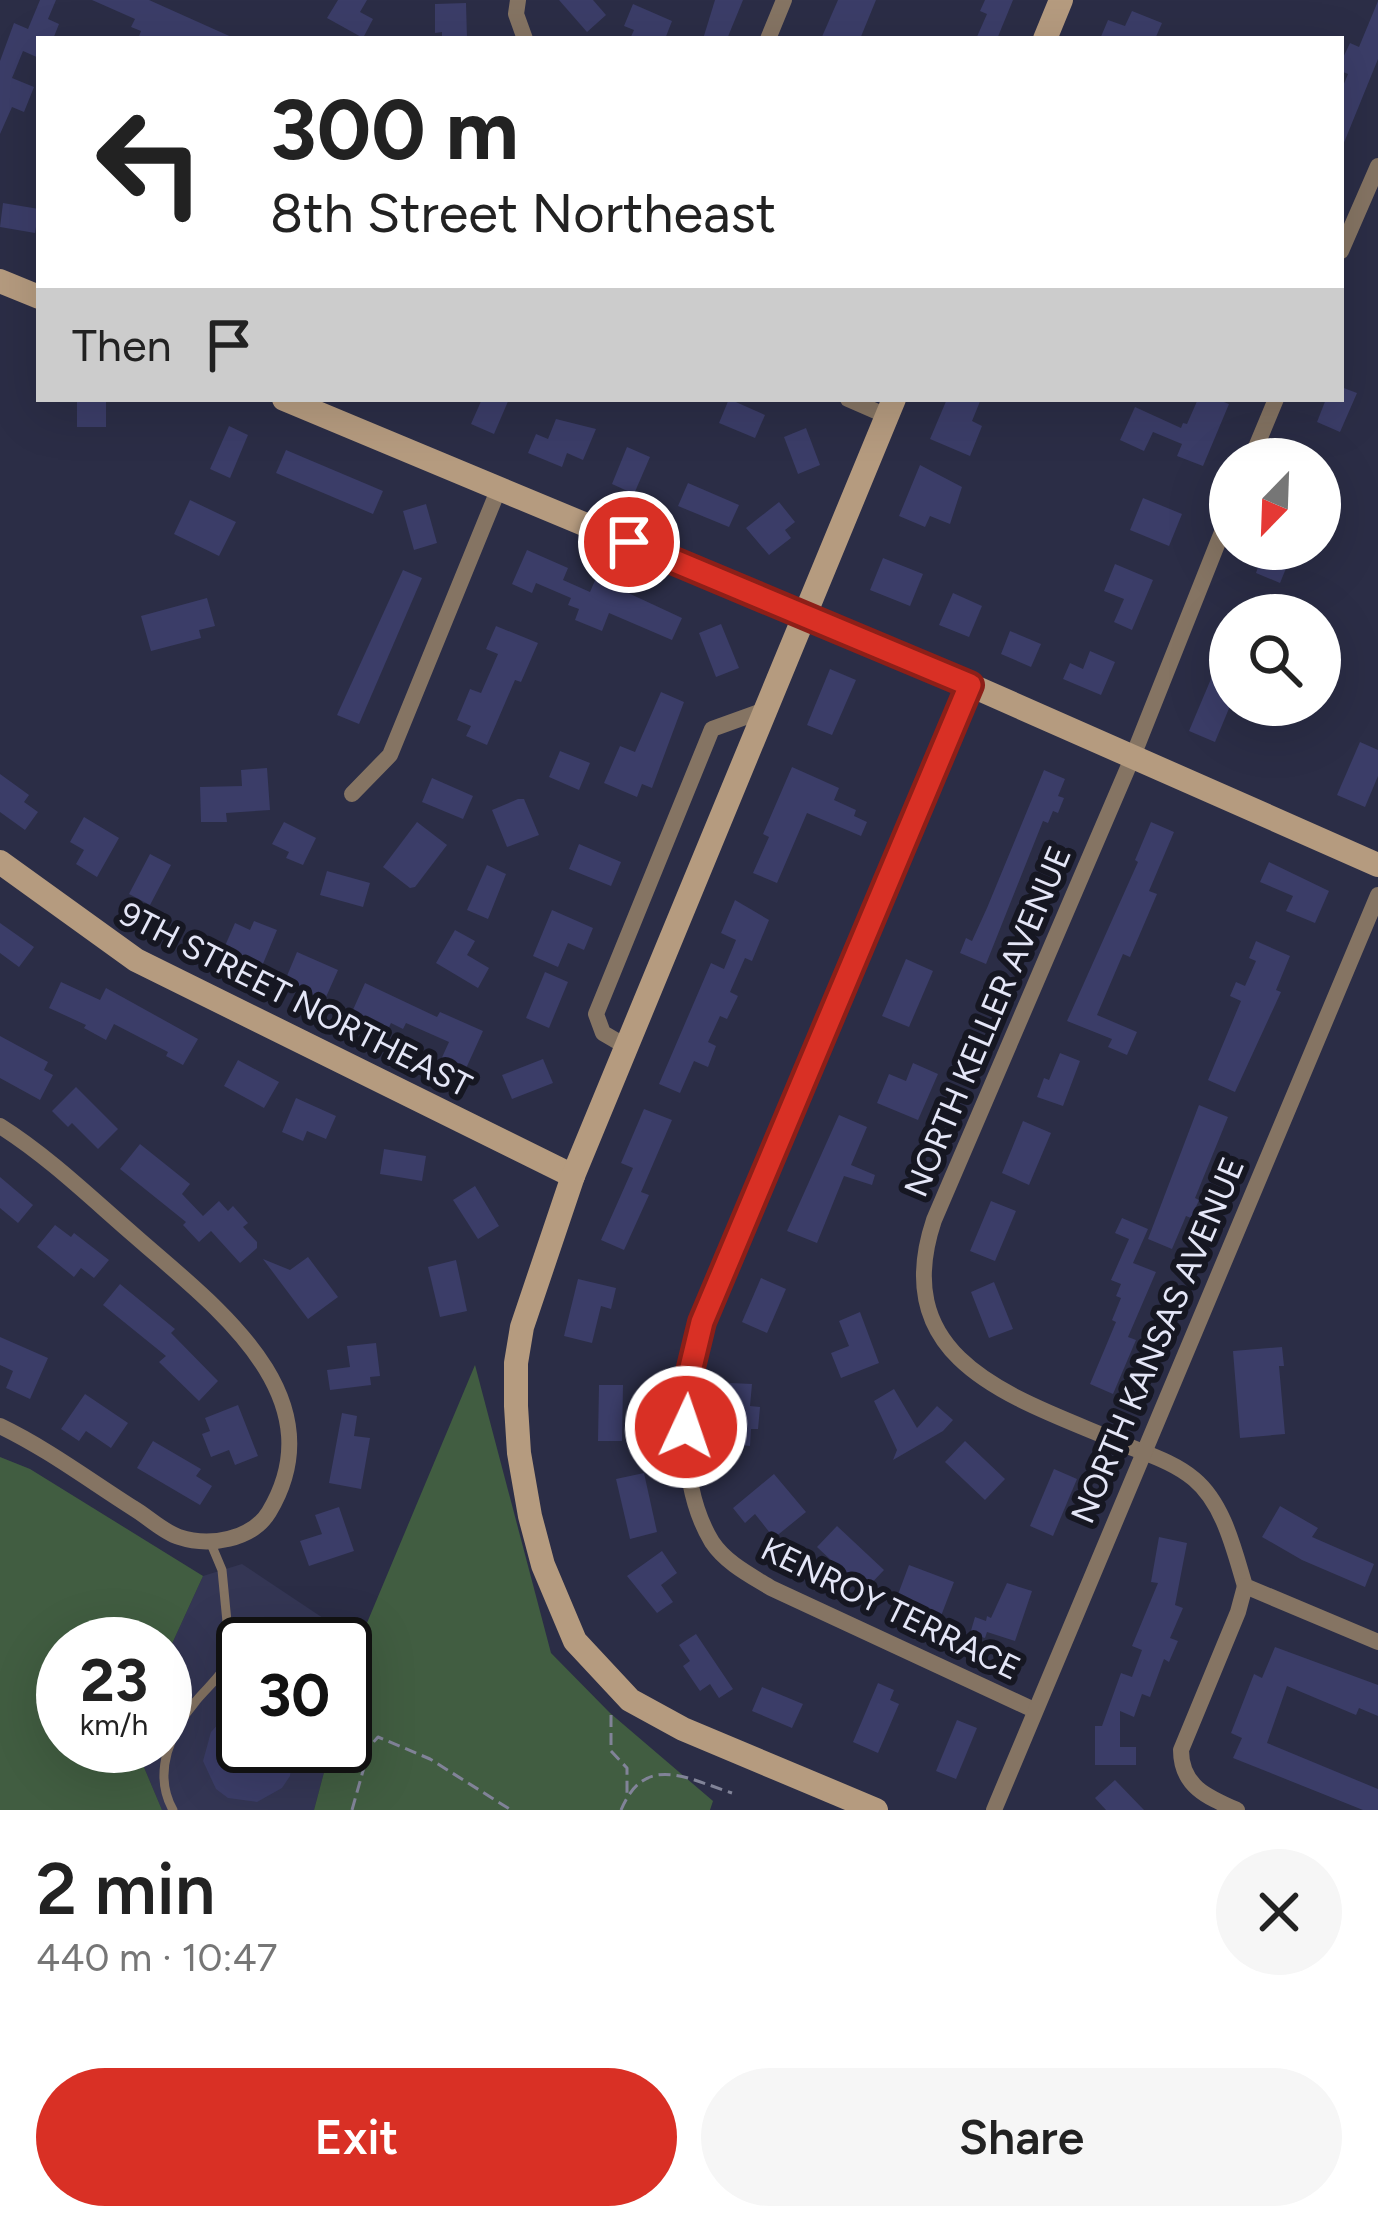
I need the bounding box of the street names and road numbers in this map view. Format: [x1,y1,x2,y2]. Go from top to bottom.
street label: NORTH KELLER AVENUE [896,840,1079,1202]
street label: 9TH STREET NORTHEAST [113,894,478,1105]
street label: NORTH KANSAS AVENUE [1063,1151,1252,1529]
street label: KENROY TERRACE [755,1529,1027,1688]

